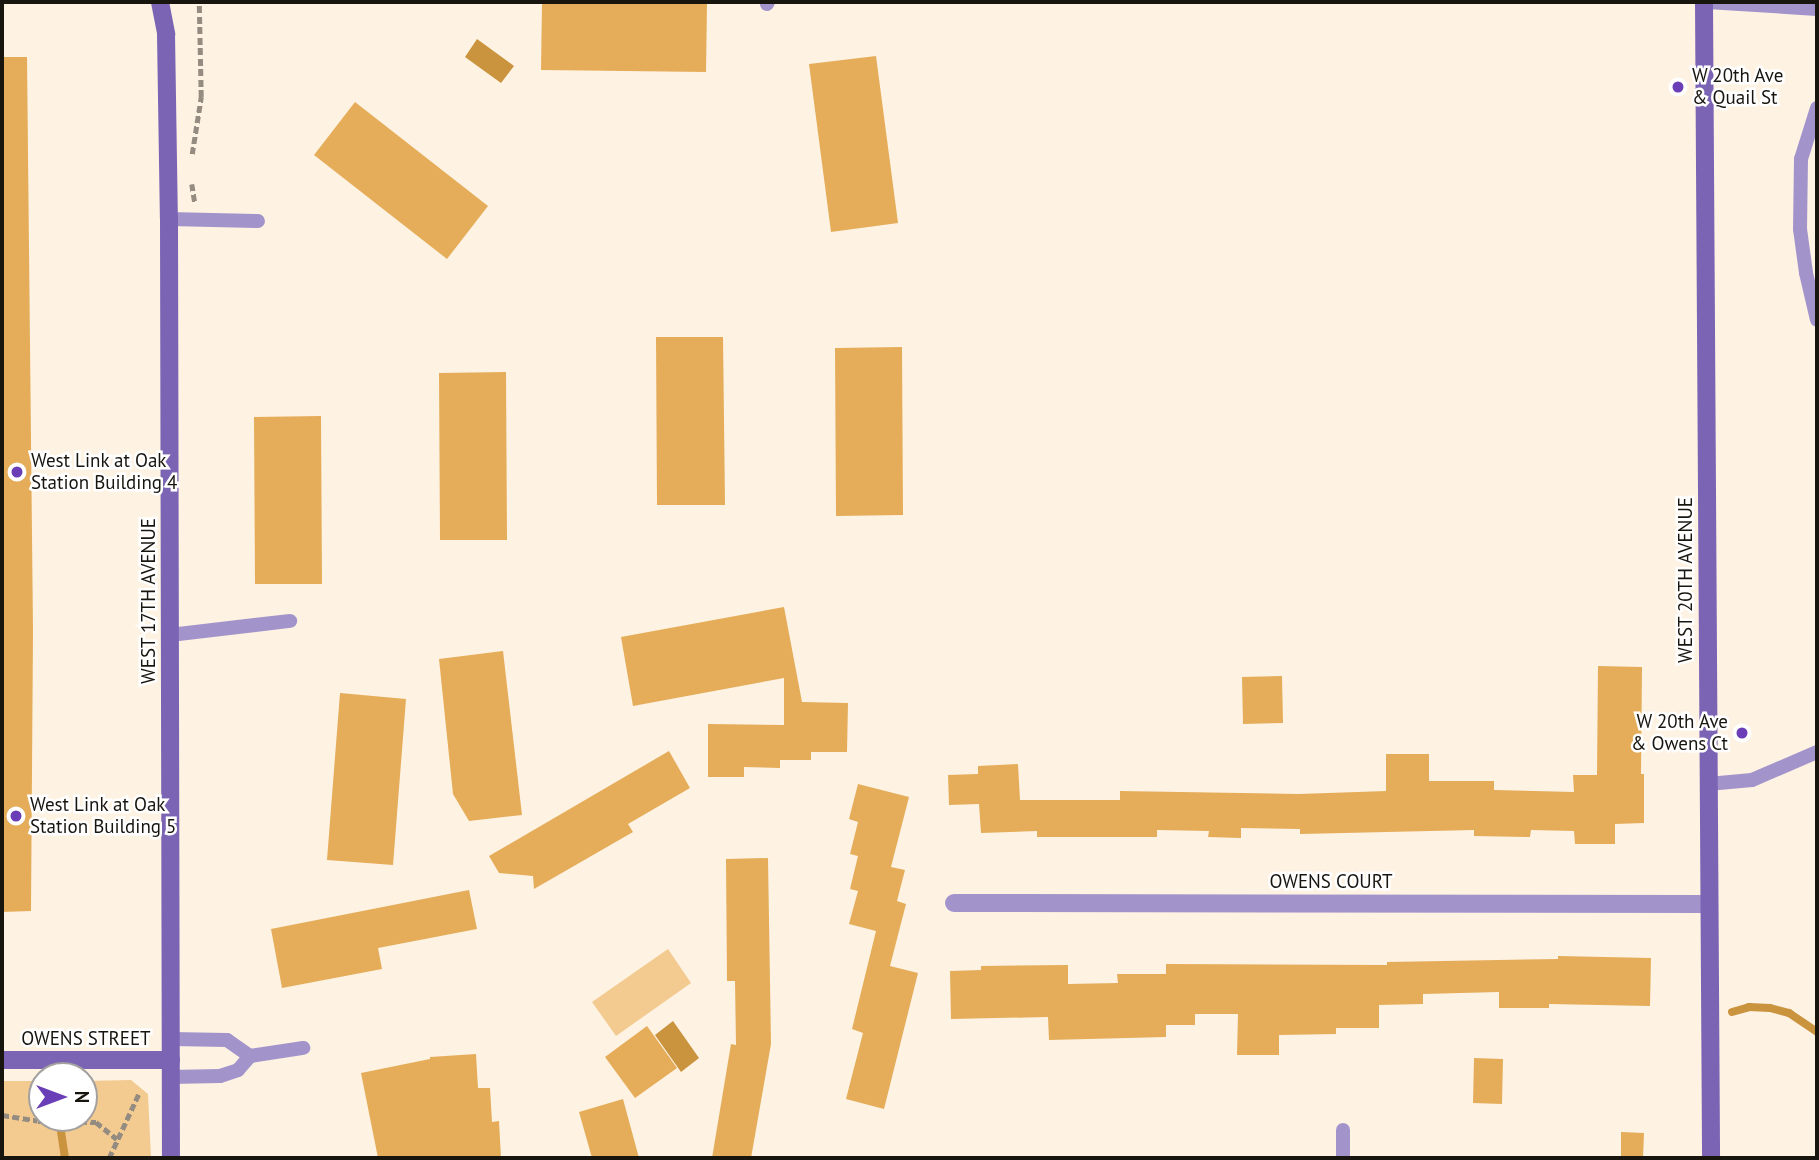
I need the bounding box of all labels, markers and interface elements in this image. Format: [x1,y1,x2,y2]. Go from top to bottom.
place label: W 20th Ave & Quail St [1692,65,1784,109]
marker: W 20th Ave & Quail St [1670,79,1686,95]
place label: West Link at Oak Station Building 4 [31,450,177,494]
marker: West Link at Oak Station Building 4 [9,464,25,480]
street label: WEST 20TH AVENUE [1675,496,1697,664]
street label: WEST 17TH AVENUE [138,517,160,685]
place label: W 20th Ave & Owens Ct [1631,711,1728,755]
marker: W 20th Ave & Owens Ct [1734,725,1750,741]
place label: West Link at Oak Station Building 5 [30,794,176,838]
marker: West Link at Oak Station Building 5 [8,808,24,824]
street label: OWENS COURT [1270,871,1392,893]
street label: OWENS STREET [21,1028,151,1050]
north arrow [28,1062,98,1132]
text: N [70,1091,94,1103]

